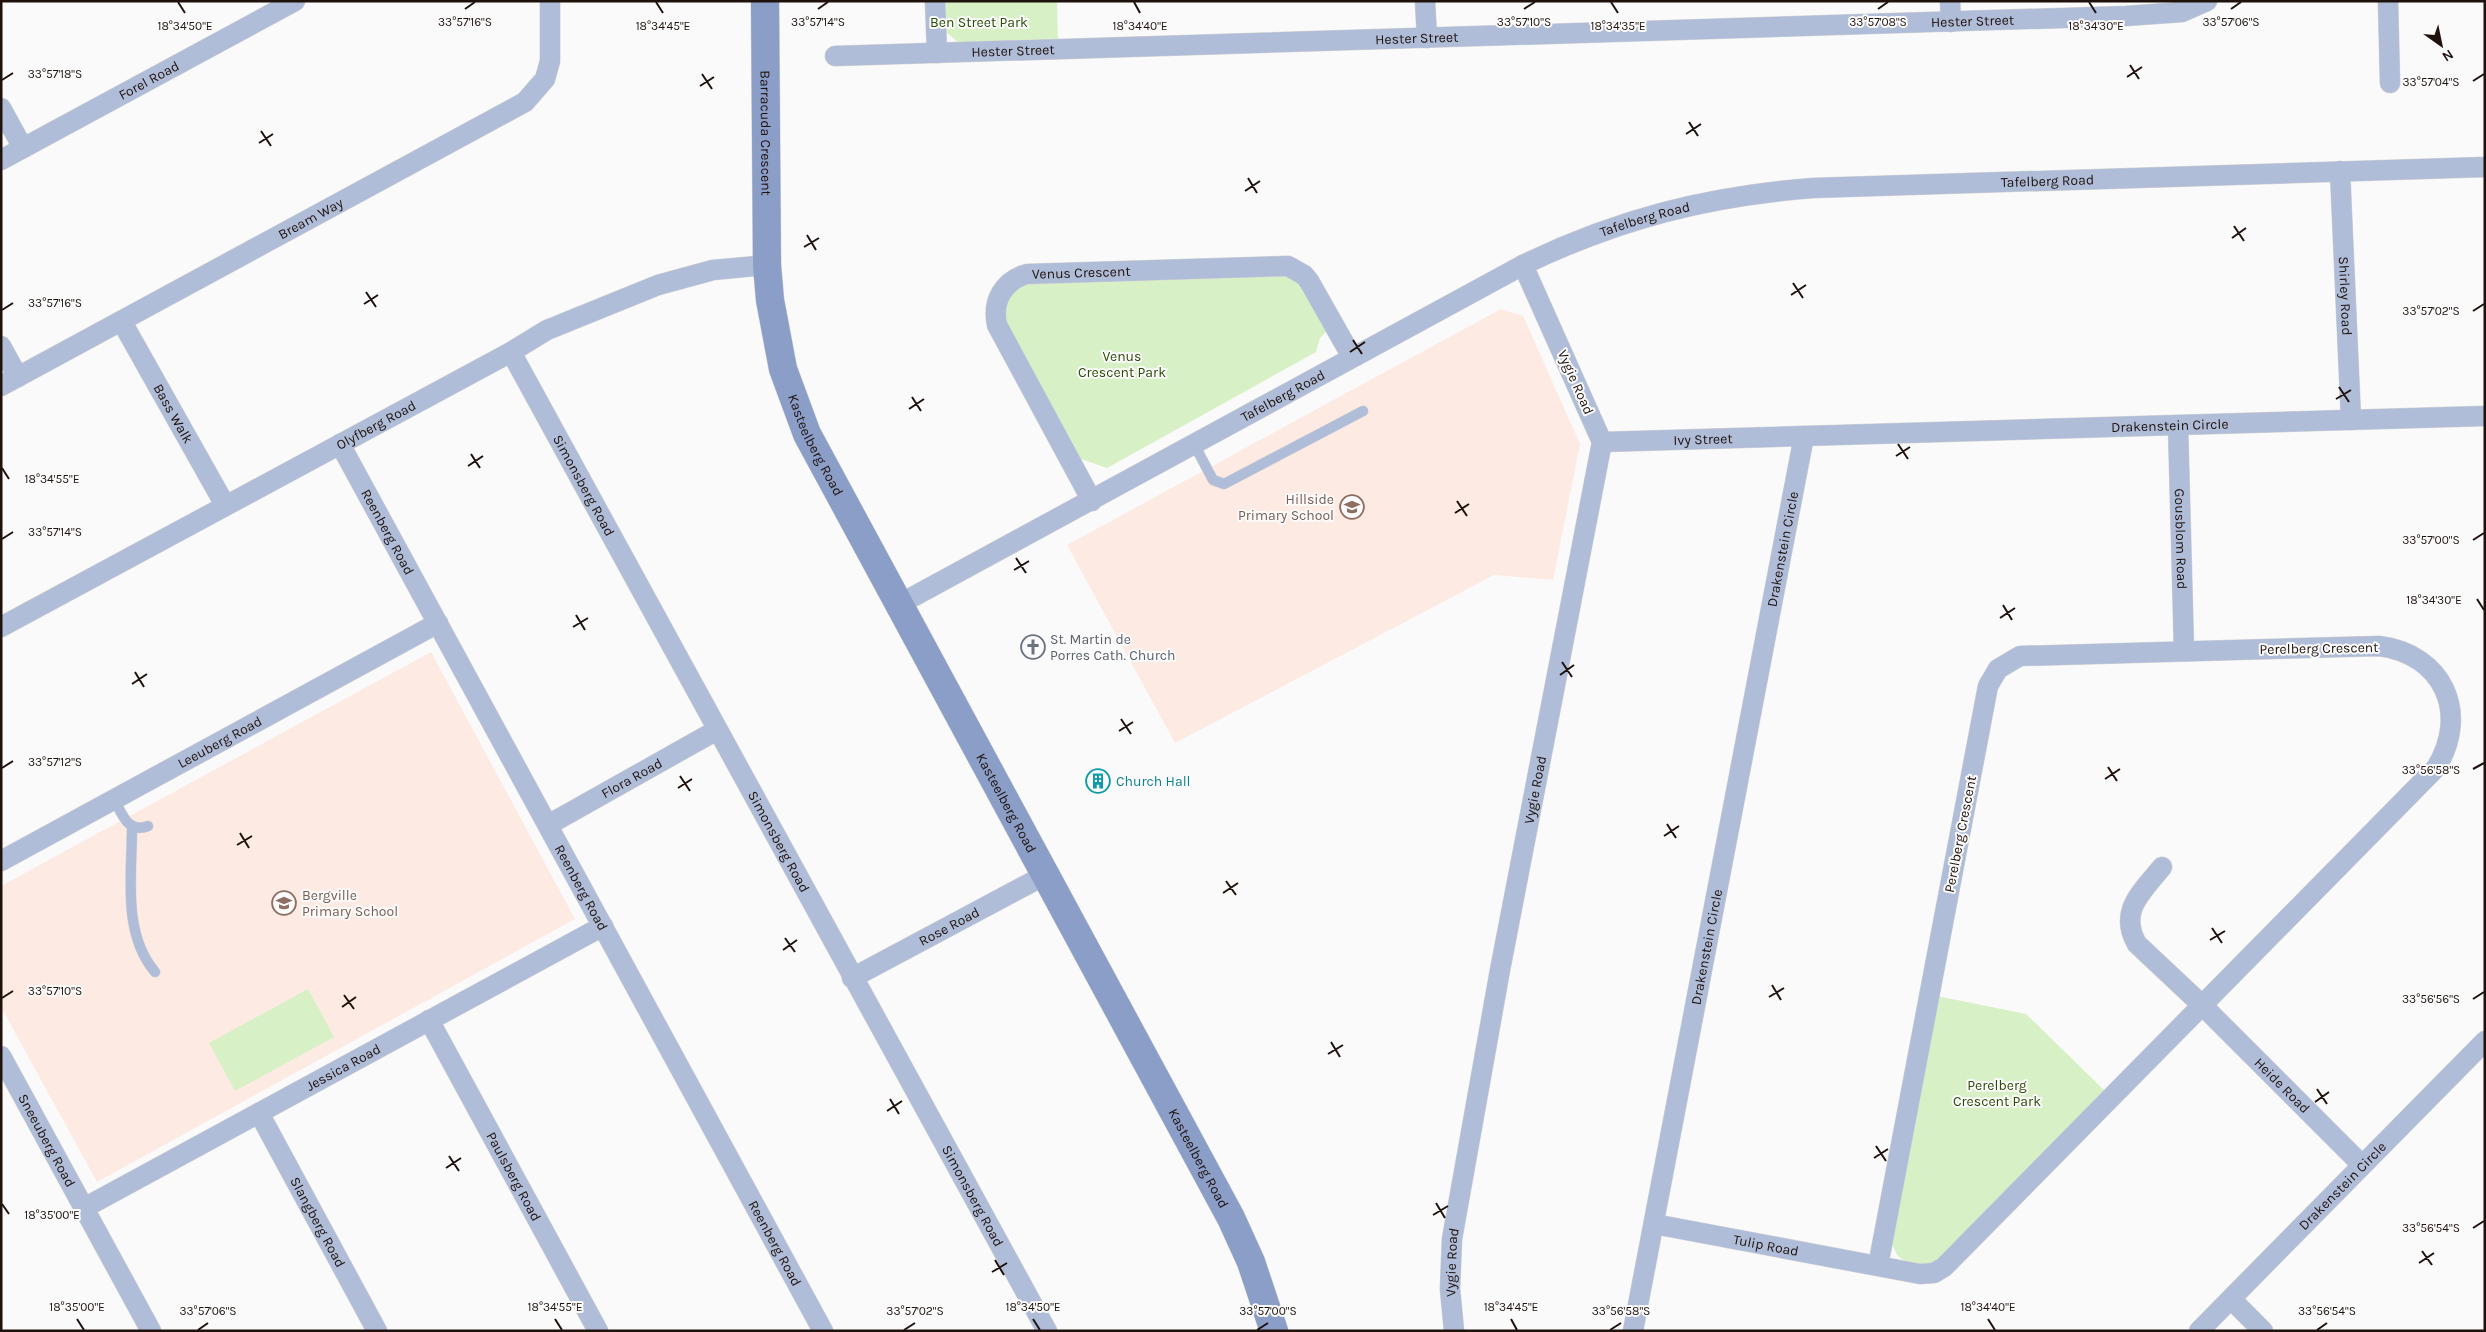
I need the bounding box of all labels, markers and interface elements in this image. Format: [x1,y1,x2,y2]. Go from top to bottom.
street label: Hester Street [1931,11,2014,31]
park label: Ben Street Park [930,14,1028,31]
text: 33°57'16"S [438,15,492,29]
text: 33°57'14"S [791,15,845,29]
text: 33°57'10"S [1497,15,1551,29]
text: 33°57'08"S [1849,15,1907,29]
text: 33°57'06"S [2202,15,2260,29]
text: 18°34'50"E [157,19,213,33]
text: 18°34'45"E [636,19,690,33]
text: 18°34'40"E [1112,19,1168,33]
text: 18°34'35"E [1590,19,1646,33]
text: 18°34'30"E [2068,19,2124,33]
north arrow [2416,20,2466,70]
street label: Hester Street [1375,29,1459,48]
street label: Hester Street [971,41,1055,61]
text: N [2439,46,2457,65]
street label: Forel Road [116,57,182,104]
text: 33°57'18"S [28,67,82,81]
street label: Barracuda Crescent [757,70,774,196]
text: 33°57'04"S [2402,75,2460,89]
street label: Tafelberg Road [2001,171,2094,191]
street label: Bream Way [275,194,347,243]
street label: Tafelberg Road [1598,198,1692,241]
street label: Shirley Road [2335,256,2355,336]
street label: Venus Crescent [1032,263,1131,283]
text: 33°57'16"S [28,296,82,310]
text: 33°57'02"S [2402,304,2460,318]
street label: Vygie Road [1554,347,1597,417]
park label: Venus Crescent Park [1078,348,1166,381]
street label: Tafelberg Road [1238,366,1328,426]
street label: Bass Walk [149,381,197,447]
street label: Kasteelberg Road [784,392,847,499]
street label: Olyfberg Road [333,397,419,454]
street label: Drakenstein Circle [2111,416,2229,436]
street label: Ivy Street [1673,430,1733,449]
street label: Simonsberg Road [549,432,618,539]
text: 18°34'55"E [25,472,79,486]
street label: Reenberg Road [357,486,418,578]
street label: Gousblom Road [2171,488,2190,590]
street label: Drakenstein Circle [1763,490,1802,609]
place label: Hillside Primary School [1238,491,1334,524]
school or university icon: Hillside Primary School [1339,494,1365,520]
text: 33°57'14"S [28,525,82,539]
text: 33°57'00"S [2402,533,2460,547]
text: 18°34'30"E [2406,593,2462,607]
place label: St. Martin de Porres Cath. Church [1050,631,1175,664]
church icon: St. Martin de Porres Cath. Church [1020,634,1046,660]
street label: Perelberg Crescent [2259,639,2379,658]
street label: Leeuberg Road [175,713,265,772]
street label: Kasteelberg Road [972,750,1040,856]
street label: Vygie Road [1520,754,1550,825]
text: 33°57'12"S [28,755,82,769]
street label: Flora Road [598,755,665,802]
text: 33°56'58"S [2402,763,2460,777]
building icon: Church Hall [1085,768,1111,794]
place label: Church Hall [1116,773,1190,790]
street label: Perelberg Crescent [1941,774,1980,894]
street label: Simonsberg Road [744,788,813,895]
street label: Reenberg Road [551,842,611,934]
place label: Bergville Primary School [302,887,398,920]
street label: Drakenstein Circle [1687,888,1726,1006]
school or university icon: Bergville Primary School [271,890,297,916]
street label: Rose Road [916,904,983,950]
text: 33°57'10"S [28,984,82,998]
text: 33°56'56"S [2402,992,2460,1006]
street label: Jessica Road [303,1040,384,1095]
street label: Heide Road [2251,1054,2313,1117]
park label: Perelberg Crescent Park [1953,1077,2041,1110]
street label: Sneeuberg Road [14,1091,79,1190]
street label: Kasteelberg Road [1164,1106,1232,1211]
street label: Paulsberg Road [482,1129,545,1224]
street label: Drakenstein Circle [2295,1138,2390,1234]
street label: Simonsberg Road [938,1142,1007,1250]
street label: Slangberg Road [286,1174,349,1270]
street label: Reenberg Road [745,1198,805,1289]
text: 18°35'00"E [24,1208,80,1222]
text: 33°56'54"S [2402,1221,2460,1235]
street label: Vygie Road [1442,1226,1463,1297]
street label: Tulip Road [1732,1231,1800,1260]
text: 18°35'00"E [49,1300,105,1314]
text: 18°34'55"E [528,1300,582,1314]
text: 18°34'50"E [1005,1300,1061,1314]
text: 18°34'45"E [1484,1300,1538,1314]
text: 18°34'40"E [1960,1300,2016,1314]
text: 33°57'06"S [179,1304,237,1318]
text: 33°57'02"S [886,1304,944,1318]
text: 33°57'00"S [1239,1304,1297,1318]
text: 33°56'58"S [1592,1304,1650,1318]
text: 33°56'54"S [2298,1304,2356,1318]

